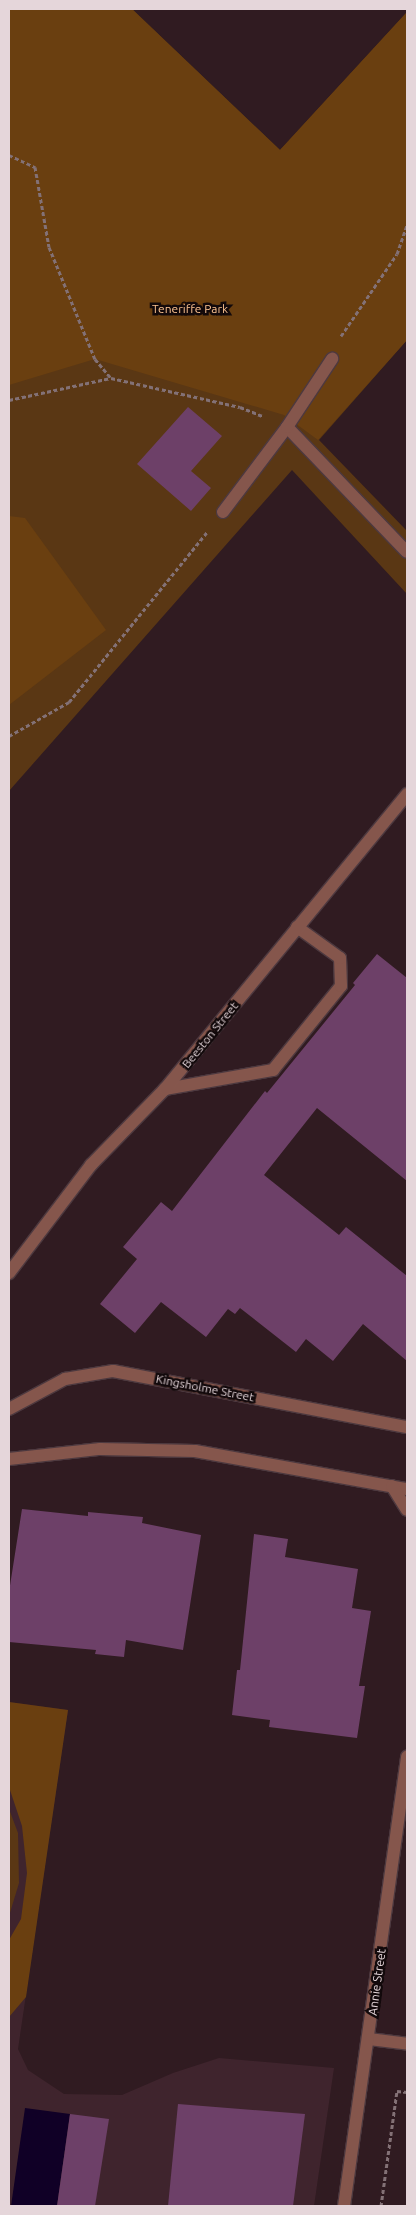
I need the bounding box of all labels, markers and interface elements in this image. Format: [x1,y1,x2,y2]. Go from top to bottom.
park label: Teneriffe Park [152,302,228,316]
street label: Beeston Street [179,999,241,1071]
street label: Kingsholme Street [155,1371,255,1405]
street label: Annie Street [365,1948,389,2016]

